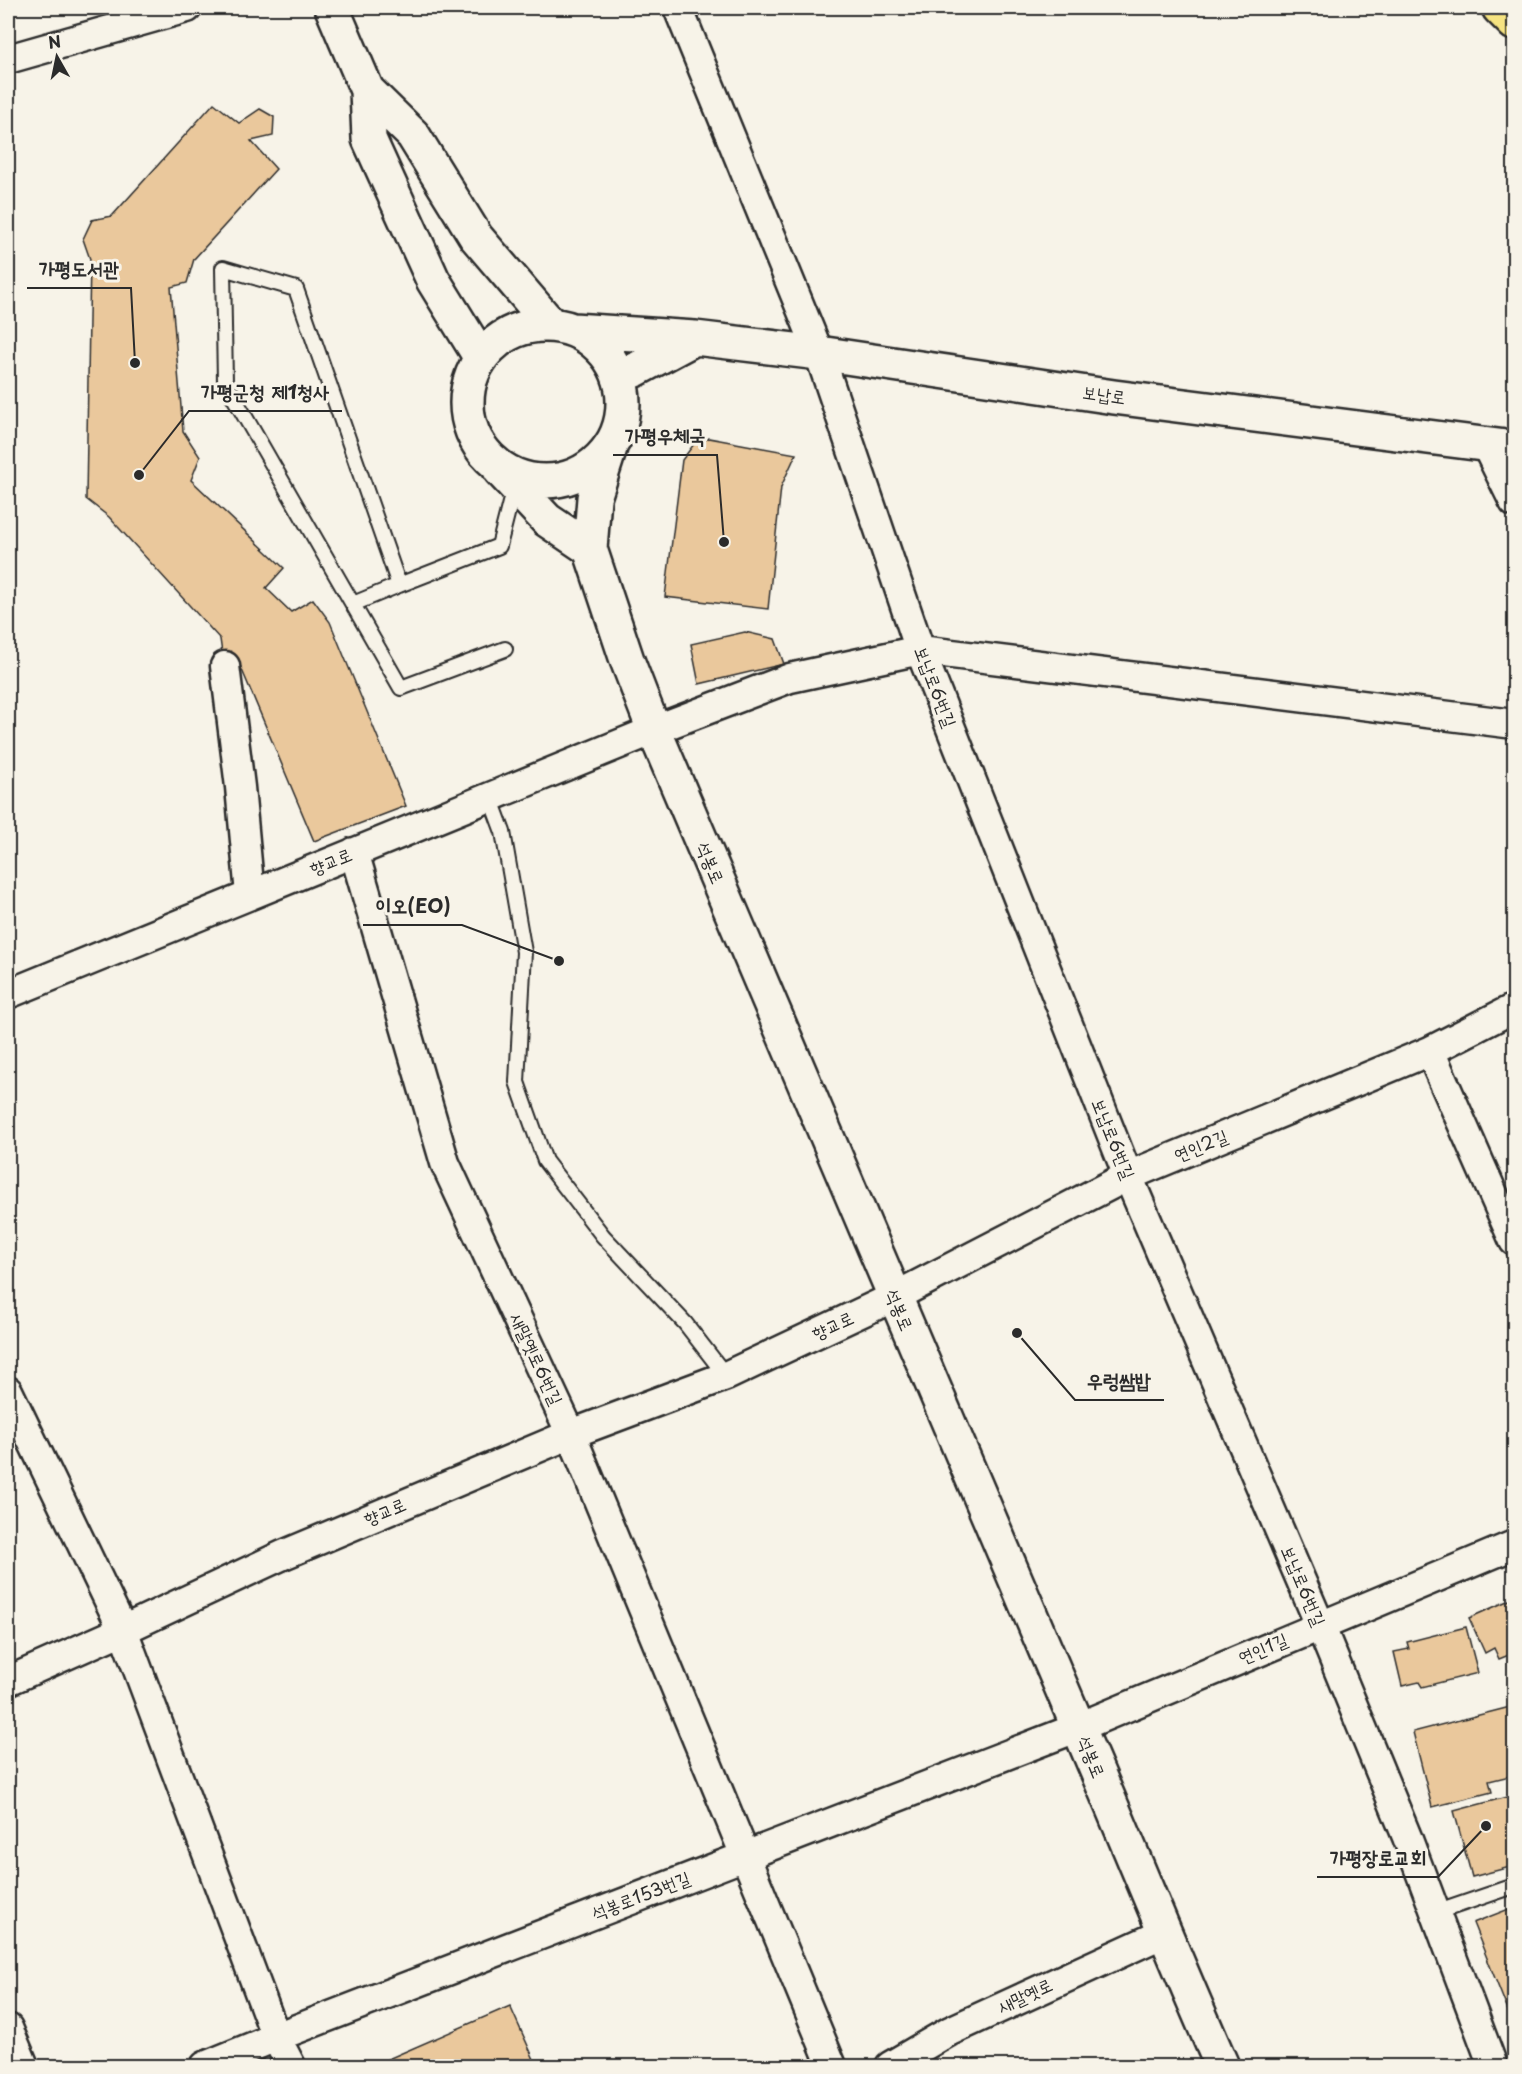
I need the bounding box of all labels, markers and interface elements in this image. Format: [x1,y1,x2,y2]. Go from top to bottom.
north arrow [27,27,87,87]
text: N [46,28,63,54]
callout: 가평도서관 [27,250,131,288]
text: 가평도서관 [39,253,119,283]
callout: 가평군청 제1청사 [189,373,342,411]
text: 가평군청 제1청사 [201,376,329,406]
street label: 보납로 [1081,377,1128,410]
callout: 가평우체국 [613,417,717,455]
text: 가평우체국 [625,420,705,450]
street label: 보납로6번길 [909,642,964,731]
street label: 석봉로 [690,837,732,888]
street label: 향교로 [305,840,356,881]
callout: 이오(EO) [363,887,462,925]
text: 이오(EO) [375,890,451,920]
street label: 보납로6번길 [1086,1094,1143,1183]
street label: 연인2길 [1169,1121,1232,1168]
street label: 석봉로 [879,1284,921,1335]
street label: 향교로 [807,1303,858,1346]
street label: 새말옛로6번길 [504,1308,571,1410]
callout: 우렁쌈밥 [1075,1362,1164,1400]
text: 우렁쌈밥 [1087,1365,1151,1395]
street label: 향교로 [359,1490,410,1532]
street label: 보납로6번길 [1275,1541,1334,1630]
street label: 연인1길 [1233,1625,1292,1670]
street label: 석봉로 [1072,1731,1113,1782]
callout: 가평장로교회 [1317,1839,1438,1877]
text: 가평장로교회 [1330,1842,1426,1872]
street label: 석봉로153번길 [587,1863,694,1926]
street label: 새말옛로 [992,1970,1056,2019]

